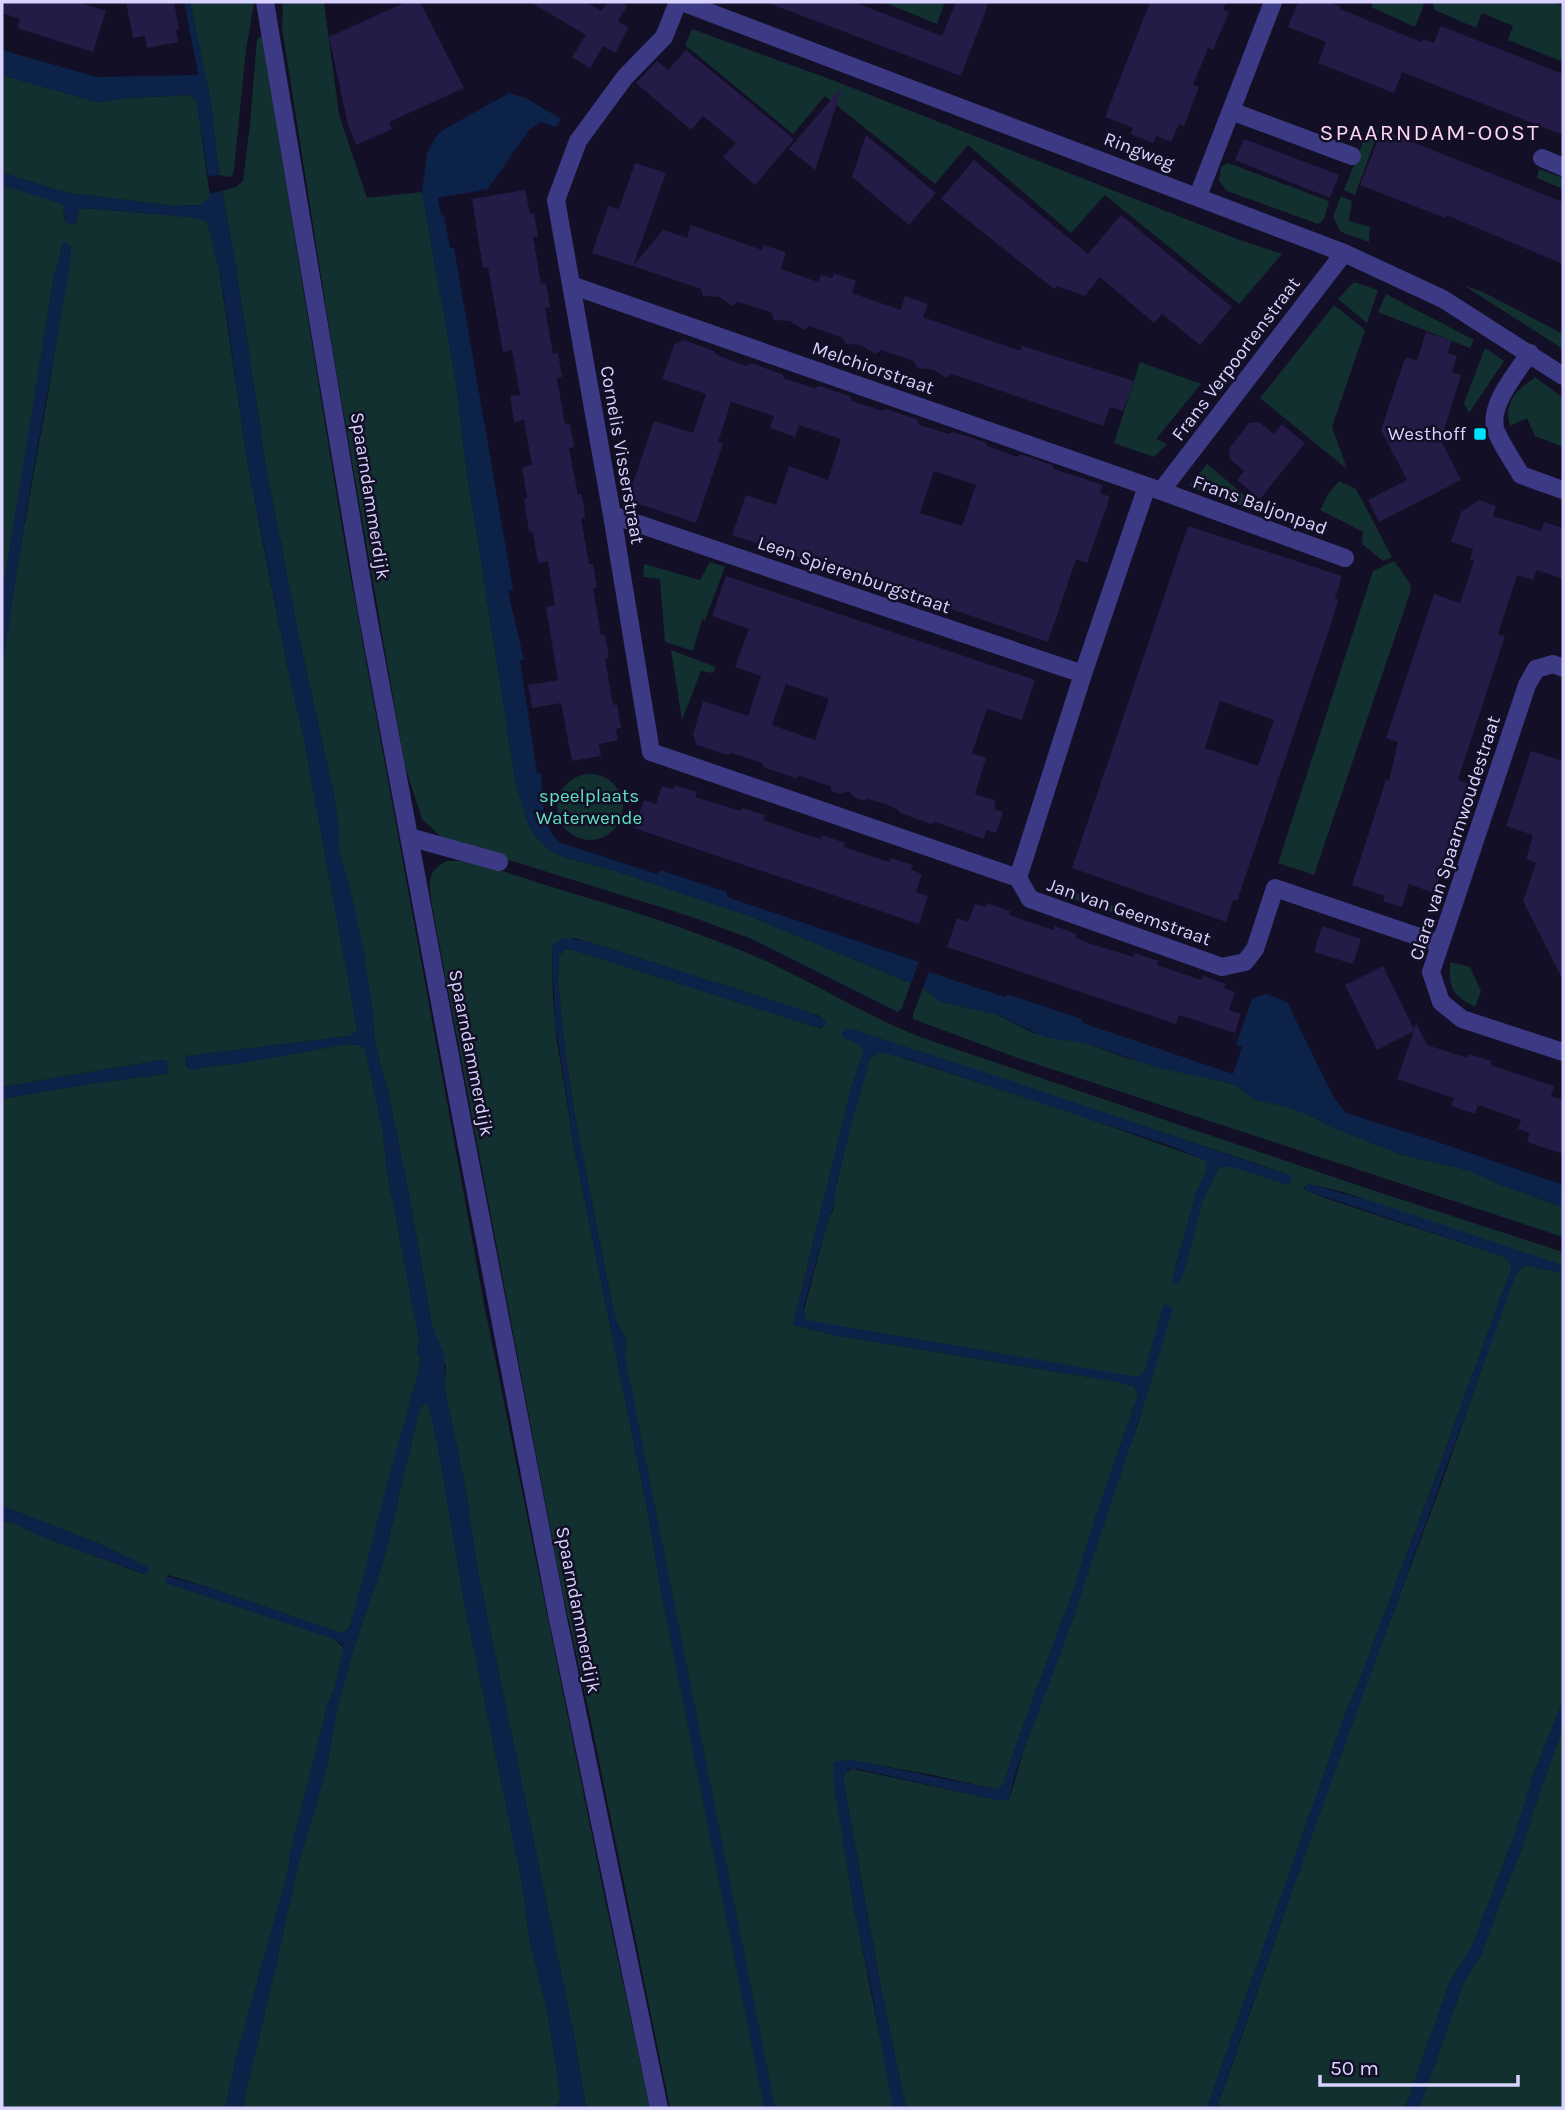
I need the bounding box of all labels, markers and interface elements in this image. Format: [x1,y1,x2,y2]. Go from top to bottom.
district label: SPAARNDAM-OOST [1320,119,1540,146]
street label: Ringweg [1101,128,1178,175]
street label: Frans Verpoortenstraat [1167,273,1305,445]
street label: Melchiorstraat [809,337,937,399]
street label: Cornelis Visserstraat [595,364,649,546]
street label: Spaarndammerdijk [346,411,394,582]
place label: Westhoff [1388,423,1466,445]
marker: Westhoff [1472,426,1488,442]
street label: Frans Baljonpad [1190,470,1330,540]
street label: Leen Spierenburgstraat [755,532,953,618]
street label: Clara van Spaarnwoudestraat [1405,713,1505,963]
park label: speelplaats Waterwende [536,785,642,829]
street label: Jan van Geemstraat [1044,874,1214,950]
street label: Spaarndammerdijk [444,968,498,1138]
street label: Spaarndammerdijk [551,1525,605,1695]
scale bar [1320,2044,1518,2088]
text: 50 m [1330,2056,1379,2080]

